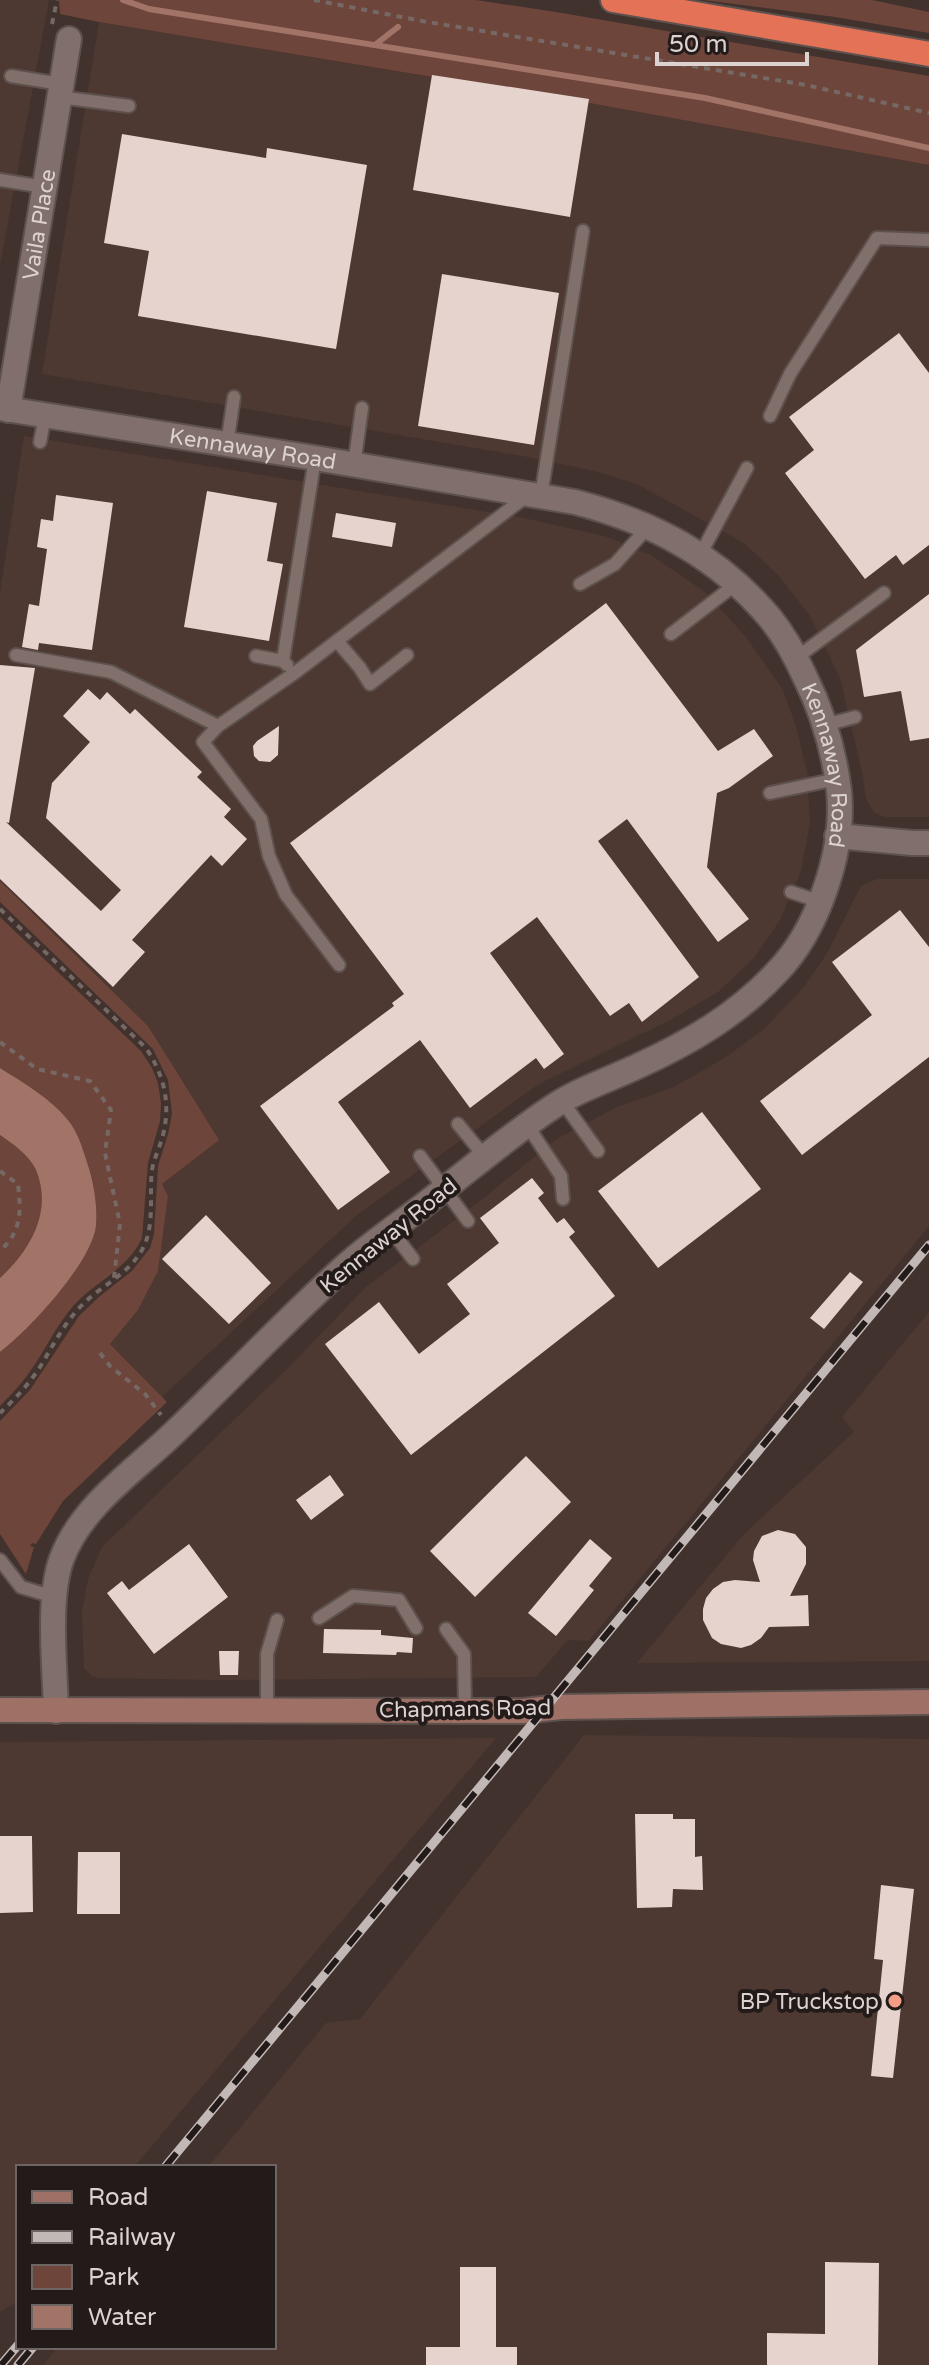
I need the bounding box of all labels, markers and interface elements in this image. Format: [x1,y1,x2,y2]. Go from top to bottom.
scale bar [657,16,807,66]
text: 50 m [669,30,727,59]
street label: Vaila Place [18,167,61,282]
street label: Kennaway Road [167,423,338,475]
street label: Kennaway Road [796,679,852,849]
street label: Kennaway Road [315,1173,462,1299]
street label: Chapmans Road [379,1694,551,1724]
place label: BP Truckstop [740,1989,879,2015]
marker: BP Truckstop [886,1992,904,2010]
legend [16,2165,276,2349]
text: Road [88,2183,148,2212]
text: Railway [88,2223,176,2252]
text: Park [88,2263,139,2292]
text: Water [88,2303,157,2332]

